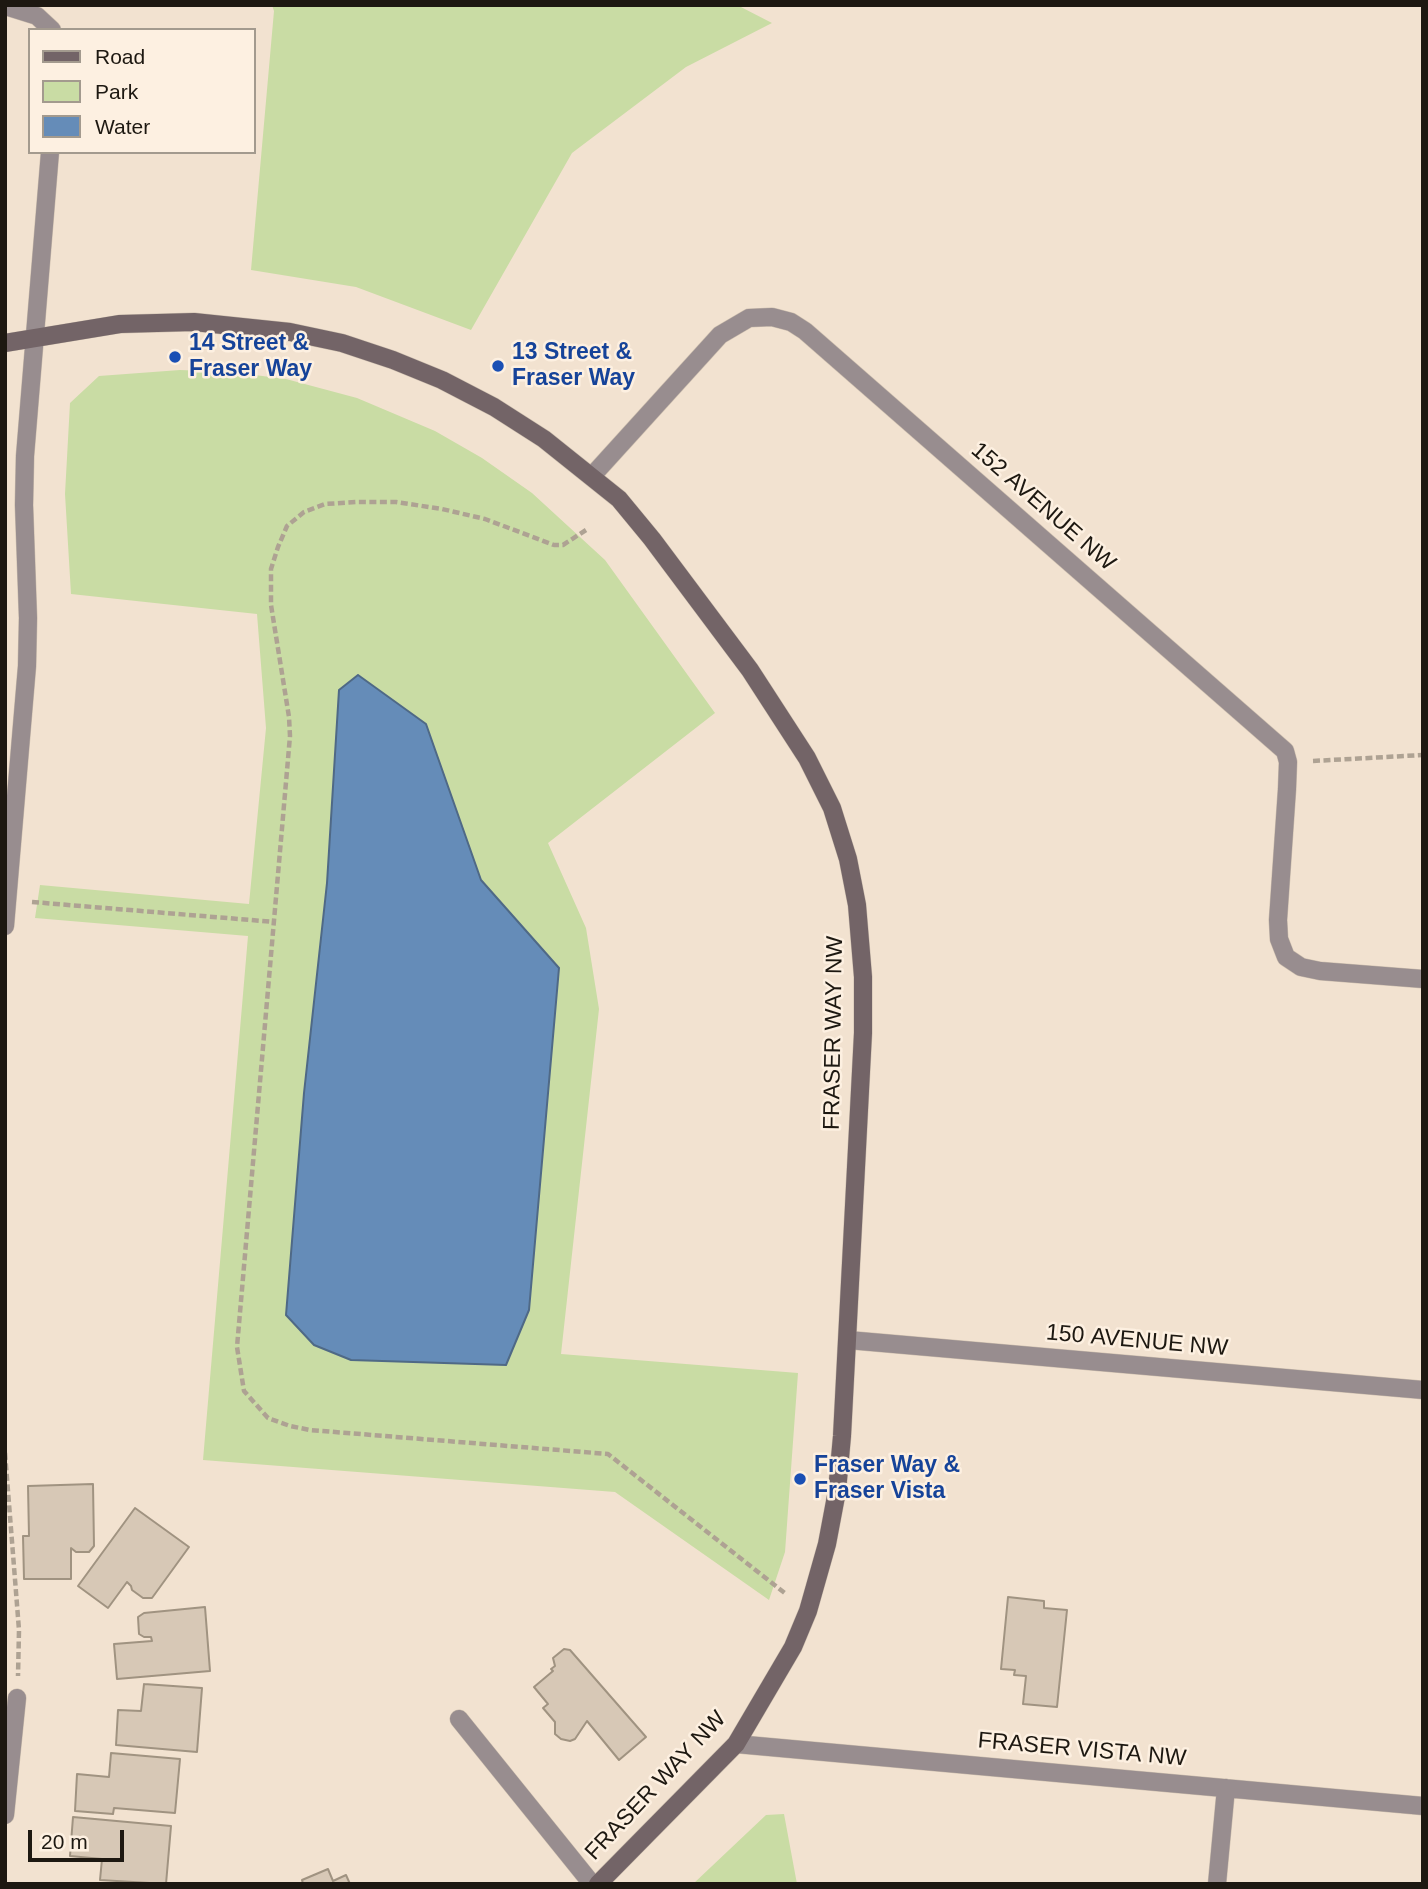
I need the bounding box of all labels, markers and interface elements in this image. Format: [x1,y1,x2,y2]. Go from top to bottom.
legend [28,28,256,154]
text: Road [95,45,145,68]
text: Park [95,80,138,103]
text: Water [95,115,150,138]
place label: 14 Street & Fraser Way [189,330,312,384]
place label: 13 Street & Fraser Way [512,339,635,393]
marker: 14 Street & Fraser Way [167,349,183,365]
marker: 13 Street & Fraser Way [490,358,506,374]
street label: 152 AVENUE NW [965,437,1121,577]
street label: FRASER WAY NW [819,936,849,1130]
street label: 150 AVENUE NW [1045,1319,1229,1363]
place label: Fraser Way & Fraser Vista [814,1452,960,1506]
marker: Fraser Way & Fraser Vista [792,1471,808,1487]
street label: FRASER WAY NW [580,1706,732,1866]
street label: FRASER VISTA NW [977,1727,1187,1773]
scale bar [32,1815,128,1859]
text: 20 m [41,1830,88,1853]

